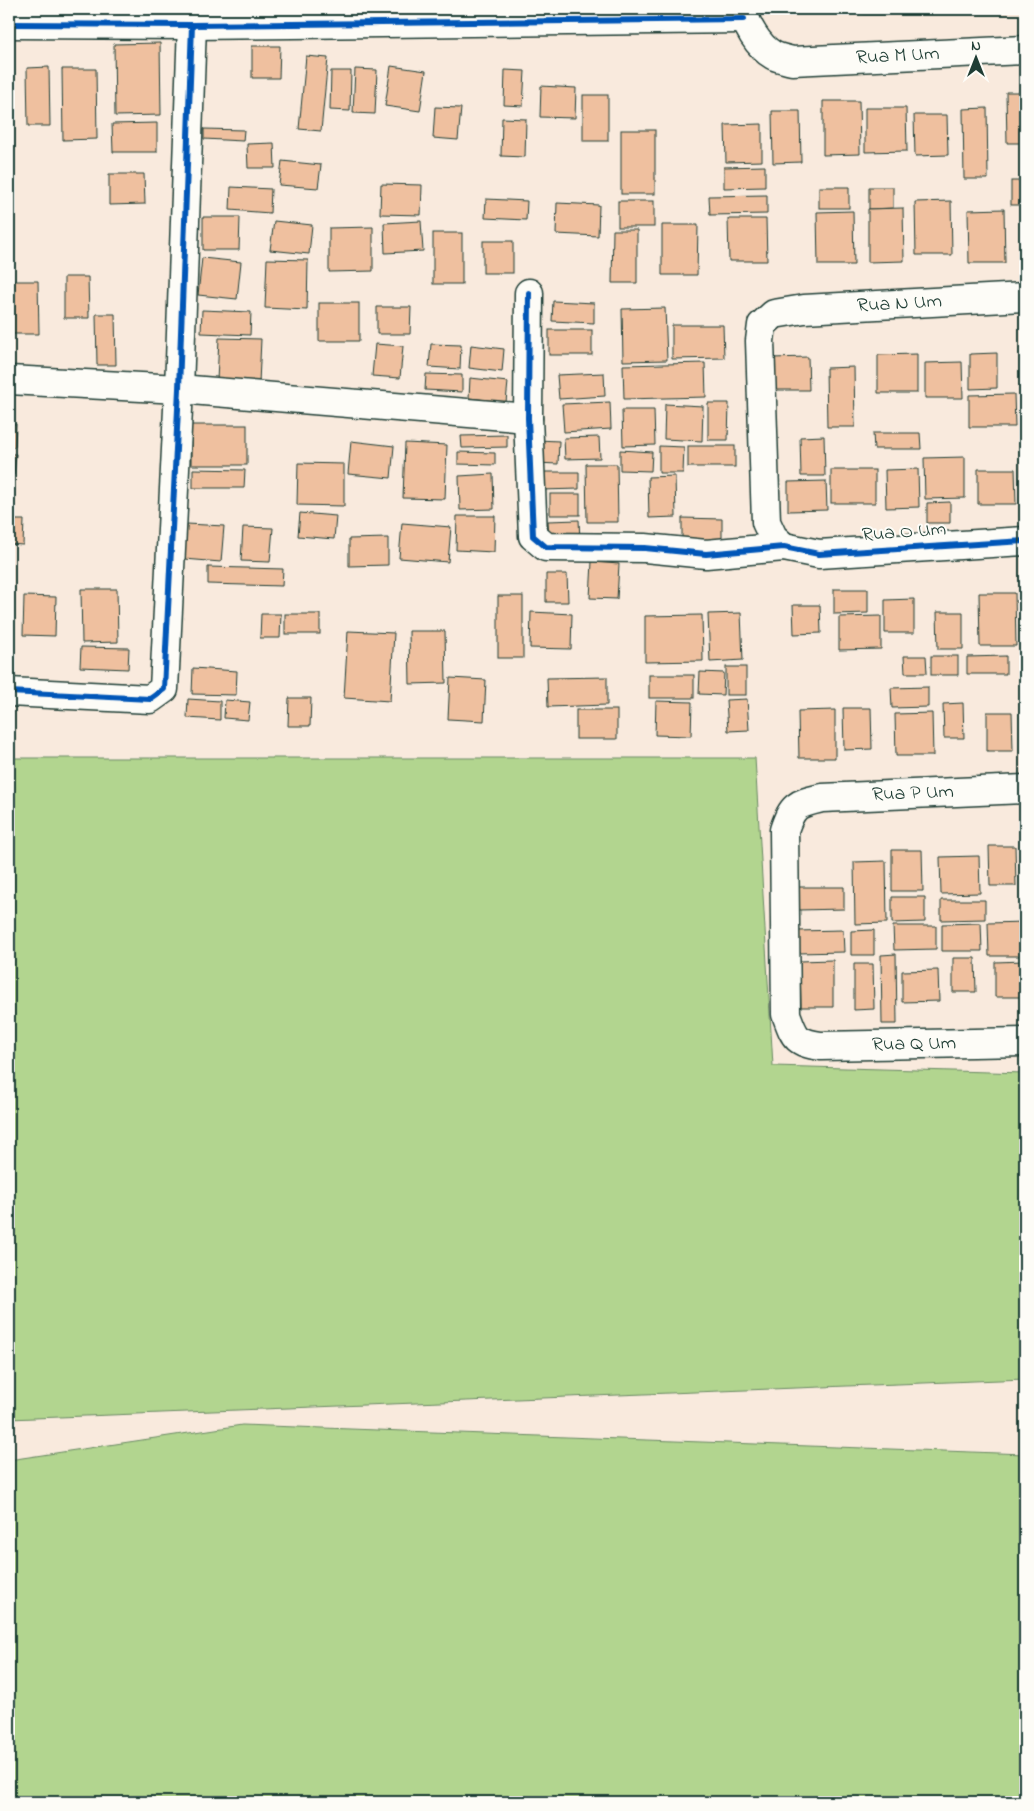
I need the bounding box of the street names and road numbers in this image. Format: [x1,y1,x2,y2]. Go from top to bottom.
street label: Rua M Um [855,40,940,72]
street label: Rua N Um [856,287,943,321]
street label: Rua O Um [861,516,947,550]
street label: Rua P Um [872,778,954,810]
street label: Rua Q Um [872,1029,957,1059]

